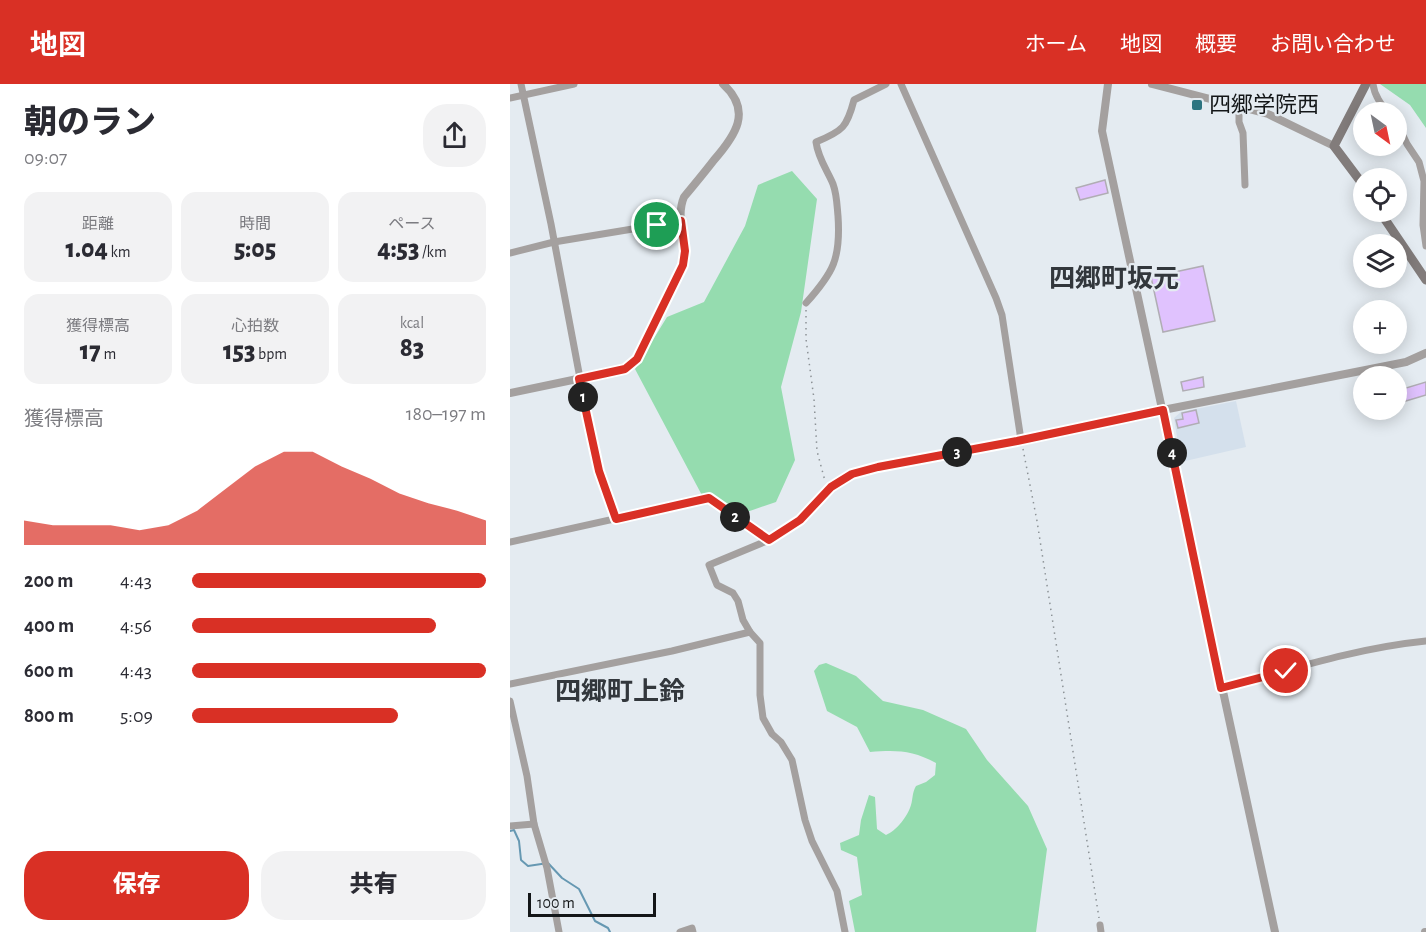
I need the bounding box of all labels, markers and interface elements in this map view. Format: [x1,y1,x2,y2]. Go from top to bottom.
text: 地図 [30,32,86,60]
text: ホーム [1025,34,1087,55]
text: 地図 [1120,34,1162,55]
text: 概要 [1195,34,1237,55]
text: お問い合わせ [1270,34,1396,55]
place label: 四郷学院西 [1209,93,1319,116]
marker: 四郷学院西 [1190,98,1204,112]
north arrow [1353,102,1407,156]
map controls [1353,102,1407,420]
button: share [423,104,486,167]
text: 朝のラン [24,107,156,140]
text: 09:07 [24,148,67,168]
button: locate [1353,168,1407,222]
pin [631,199,682,250]
icon: arrive [640,208,673,241]
text: 距離 [82,216,114,232]
text: 時間 [239,216,271,232]
text: ペース [388,216,436,232]
button: layers [1353,234,1407,288]
text: 1.04 [65,236,108,262]
text: 5:05 [234,236,276,262]
text: 4:53 [377,236,419,262]
text: km [108,244,131,260]
text: /km [419,244,447,260]
district label: 四郷町坂元 [1049,265,1179,292]
button: + [1353,300,1407,354]
text: kcal [400,315,424,331]
text: 獲得標高 [66,318,130,334]
text: 心拍数 [231,318,279,334]
text: 83 [400,335,424,361]
text: 17 [80,338,101,364]
text: 153 [223,338,255,364]
text: m [101,346,116,362]
text: bpm [255,346,287,362]
button: − [1353,366,1407,420]
pin: 1 [568,382,598,412]
text: 1 [580,389,586,405]
text: 180–197 m [406,404,486,424]
text: 獲得標高 [24,409,104,429]
pin: 3 [942,437,972,467]
pin: 4 [1157,438,1187,468]
text: 3 [954,444,960,460]
text: 4 [1168,445,1176,461]
pin: 2 [720,502,750,532]
text: 2 [731,509,739,525]
text: 200 m [24,571,73,591]
text: 4:43 [120,571,152,591]
text: 400 m [24,616,74,636]
text: 4:56 [120,616,152,636]
pin [1260,645,1311,696]
icon: check [1269,654,1302,687]
text: 600 m [24,661,74,681]
text: 4:43 [120,661,152,681]
district label: 四郷町上鈴 [555,677,685,705]
text: 800 m [24,706,74,726]
text: 5:09 [120,706,153,726]
button: 保存 [24,851,249,920]
button: 共有 [261,851,486,920]
scale bar [528,890,656,918]
text: 100 m [537,895,575,911]

